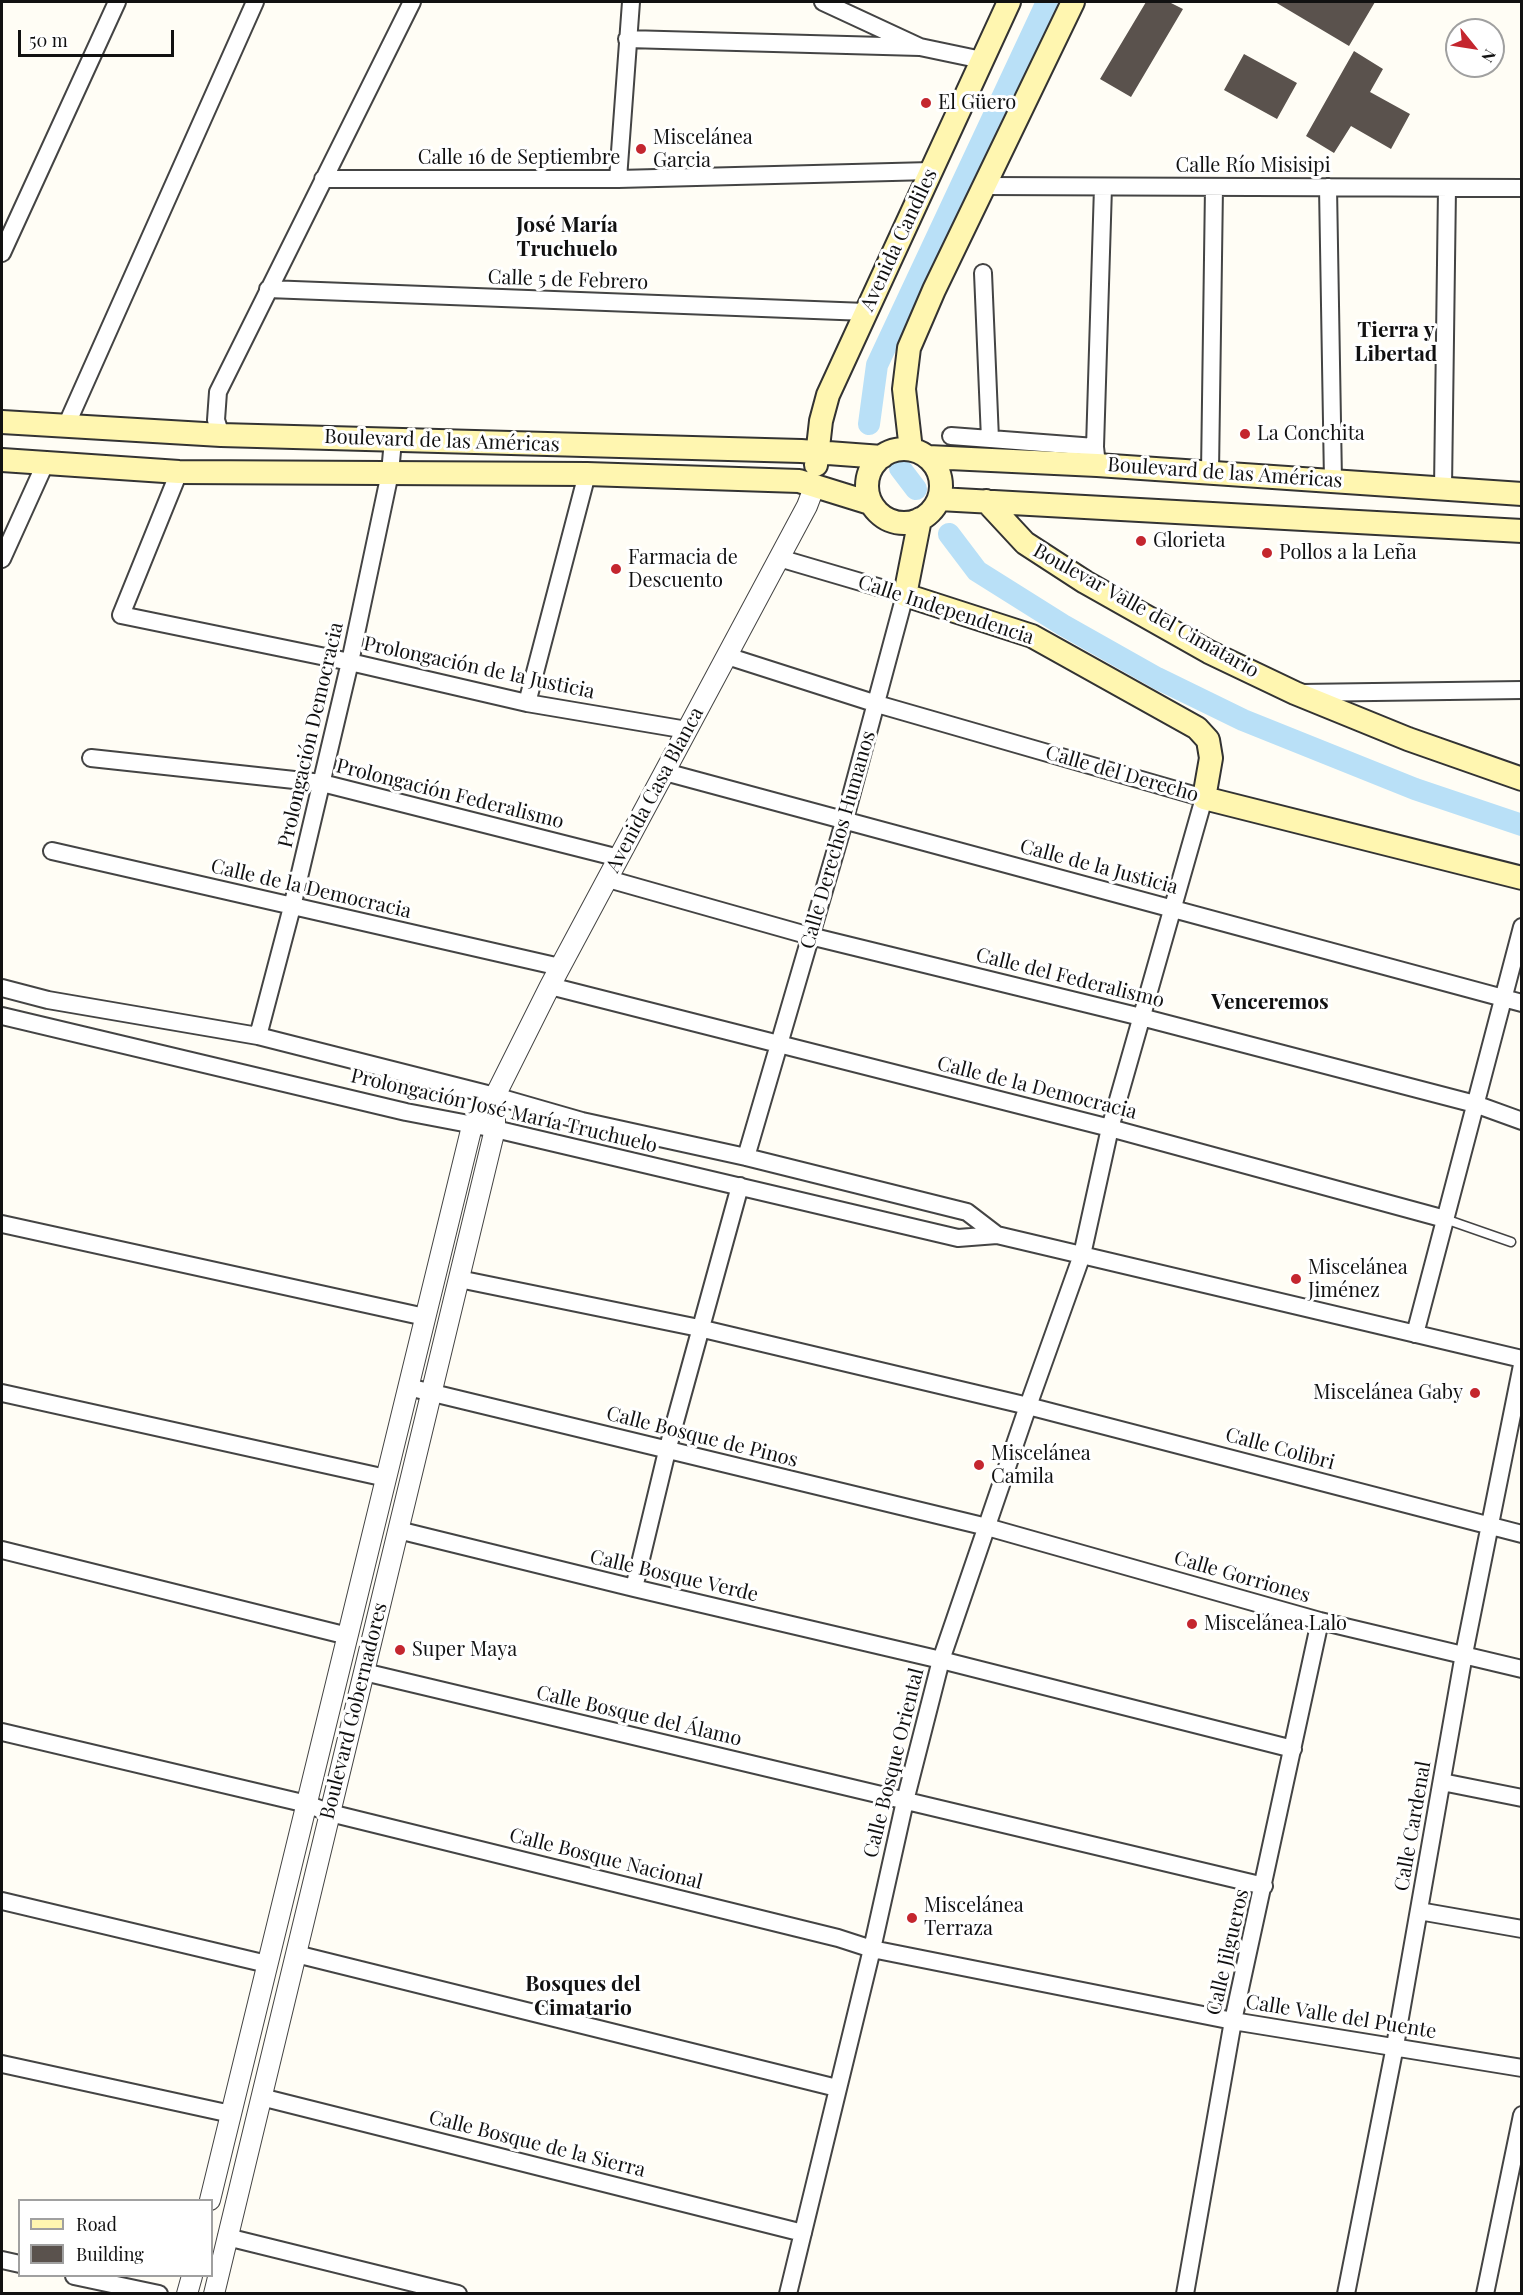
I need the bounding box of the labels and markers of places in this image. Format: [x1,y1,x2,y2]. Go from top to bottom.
place label: El Güero [938,91,1016,115]
marker: El Güero [919,96,933,110]
place label: Miscelánea Garcia [653,126,753,173]
marker: Miscelánea Garcia [634,142,648,156]
place label: La Conchita [1257,422,1365,446]
marker: La Conchita [1238,427,1252,441]
place label: Glorieta [1153,529,1225,553]
marker: Glorieta [1134,534,1148,548]
place label: Pollos a la Leña [1279,541,1417,565]
place label: Farmacia de Descuento [628,546,738,593]
marker: Pollos a la Leña [1260,546,1274,560]
marker: Farmacia de Descuento [609,562,623,576]
place label: Miscelánea Jiménez [1308,1256,1408,1303]
marker: Miscelánea Jiménez [1289,1272,1303,1286]
place label: Miscelánea Gaby [1313,1381,1463,1405]
marker: Miscelánea Gaby [1468,1386,1482,1400]
place label: Miscelánea Camila [991,1442,1091,1489]
marker: Miscelánea Camila [972,1458,986,1472]
place label: Miscelánea Lalo [1204,1612,1347,1636]
marker: Miscelánea Lalo [1185,1617,1199,1631]
place label: Super Maya [412,1638,517,1662]
marker: Super Maya [393,1643,407,1657]
place label: Miscelánea Terraza [924,1894,1024,1941]
marker: Miscelánea Terraza [905,1911,919,1925]

